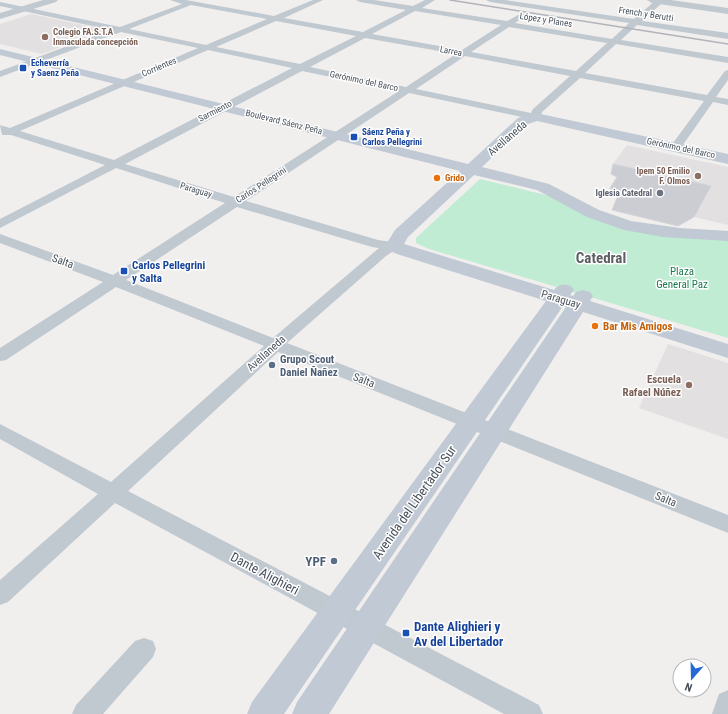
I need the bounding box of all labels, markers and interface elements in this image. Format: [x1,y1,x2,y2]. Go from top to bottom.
street label: French y Berutti [618,5,674,23]
street label: López y Planes [519,11,573,29]
place label: Colegio FA.S.T.A Inmaculada concepción [53,27,138,47]
marker: Colegio FA.S.T.A Inmaculada concepción [40,32,50,42]
street label: Larrea [439,44,463,58]
street label: Corrientes [140,55,178,79]
place label: Echeverría y Saenz Peña [31,58,79,78]
marker: Echeverría y Saenz Peña [18,63,28,73]
street label: Gerónimo del Barco [329,69,400,93]
street label: Sarmiento [197,98,234,124]
street label: Boulevard Sáenz Peña [245,108,323,136]
street label: Avellaneda [485,118,529,159]
place label: Sáenz Peña y Carlos Pellegrini [362,127,422,147]
marker: Sáenz Peña y Carlos Pellegrini [349,132,359,142]
street label: Gerónimo del Barco [646,136,717,160]
street label: Carlos Pellegrini [234,165,288,205]
place label: Ipem 50 Emilio F. Olmos [637,166,691,186]
marker: Ipem 50 Emilio F. Olmos [693,171,703,181]
marker: Grido [432,173,442,183]
place label: Grido [445,173,465,183]
street label: Paraguay [179,180,213,200]
place label: Iglesia Catedral [596,188,652,198]
marker: Iglesia Catedral [655,188,665,198]
district label: Catedral [576,249,626,267]
street label: Salta [50,252,75,271]
place label: Carlos Pellegrini y Salta [132,259,205,285]
park label: Plaza General Paz [656,265,708,291]
marker: Carlos Pellegrini y Salta [119,266,129,276]
street label: Paraguay [540,287,582,312]
place label: Bar Mis Amigos [603,320,672,333]
marker: Bar Mis Amigos [590,321,600,331]
street label: Avellaneda [244,333,288,374]
place label: Grupo Scout Daniel Ñañez [280,353,338,379]
marker: Grupo Scout Daniel Ñañez [267,360,277,370]
street label: Salta [351,370,376,390]
place label: Escuela Rafael Núñez [623,373,681,399]
marker: Escuela Rafael Núñez [684,380,694,390]
street label: Avenida del Libertador Sur [370,443,459,562]
street label: Salta [653,489,678,510]
street label: Dante Alighieri [228,549,301,598]
place label: YPF [305,554,326,569]
marker: YPF [329,556,339,566]
place label: Dante Alighieri y Av del Libertador [414,619,504,649]
marker: Dante Alighieri y Av del Libertador [401,628,411,638]
north arrow [672,658,712,698]
text: N [683,680,694,694]

